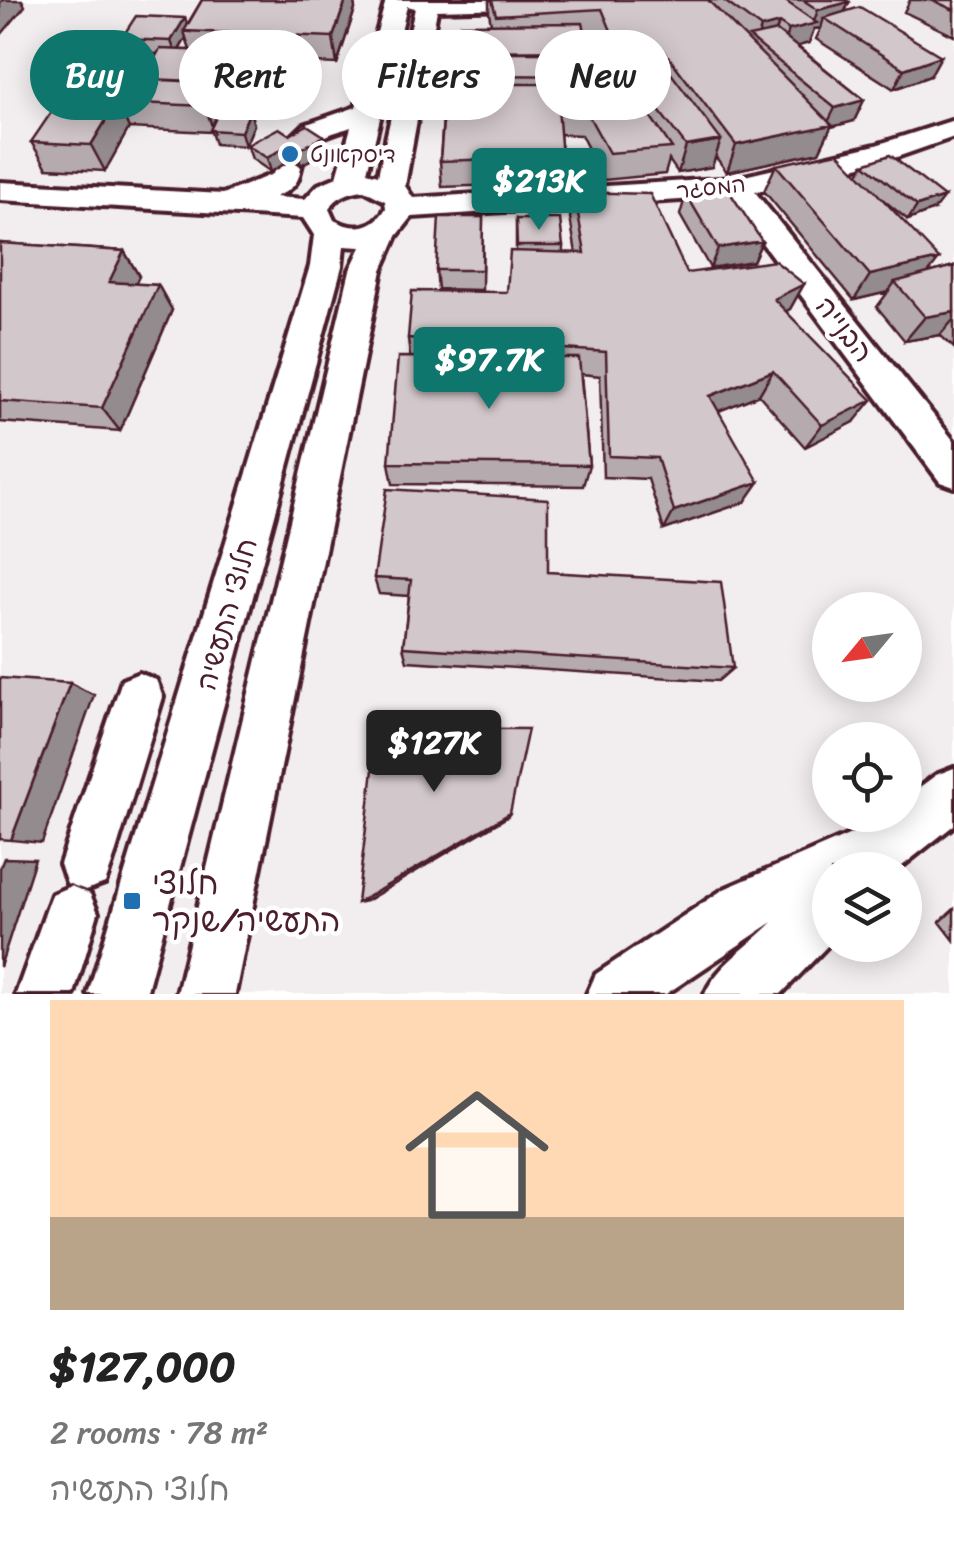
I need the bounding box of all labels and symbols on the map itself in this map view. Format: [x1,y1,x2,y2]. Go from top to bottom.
place label: דיסקאונט [310,135,396,174]
marker: דיסקאונט [279,143,301,165]
pin: $213K [469,148,609,233]
street label: המסגר [674,164,748,211]
street label: הבנייה [802,285,887,374]
pin: $97.7K [408,327,570,412]
street label: חלוצי התעשיה [181,532,272,696]
north arrow [812,592,922,702]
pin: $127K [364,710,504,795]
place label: חלוצי התעשיה/שנקר [152,855,341,949]
marker: חלוצי התעשיה/שנקר [121,890,143,912]

